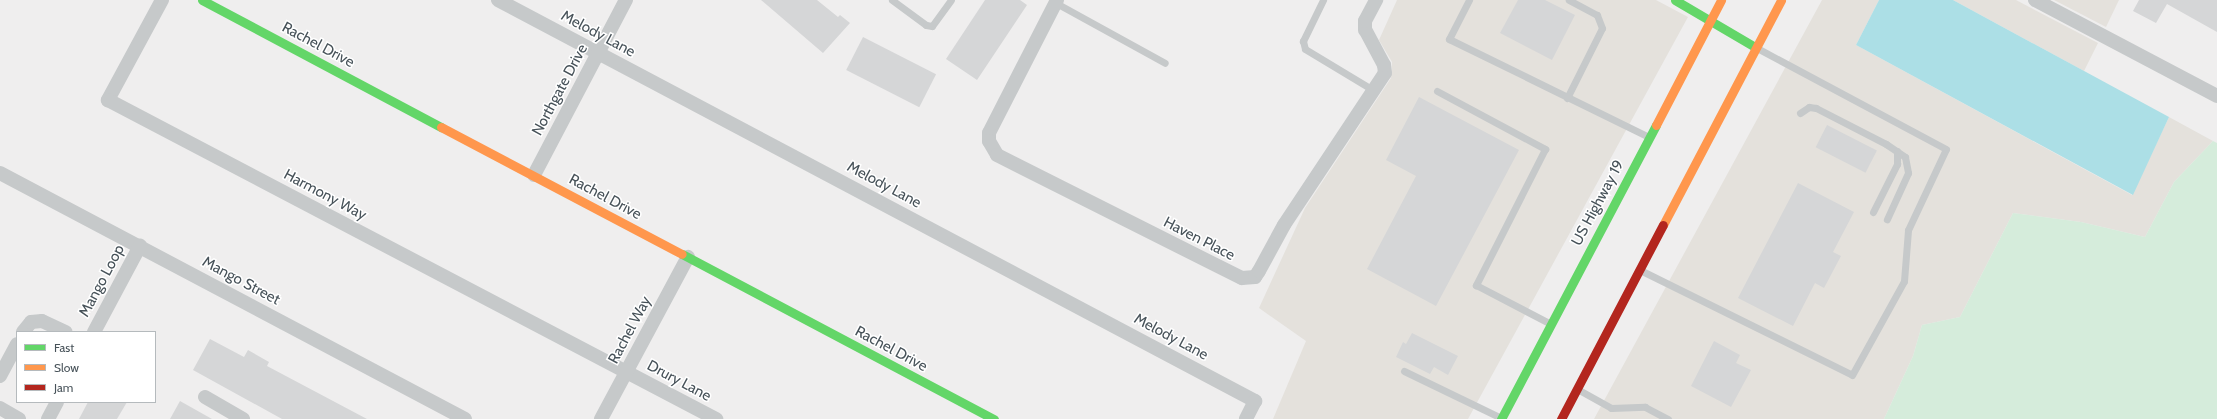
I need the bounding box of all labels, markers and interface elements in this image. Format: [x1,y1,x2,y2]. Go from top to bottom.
street label: Melody Lane [558,7,638,61]
street label: Rachel Drive [279,18,357,72]
street label: Northgate Drive [528,41,592,139]
street label: US Highway 19 [1568,157,1628,249]
street label: Melody Lane [844,158,924,212]
street label: Harmony Way [281,166,369,224]
street label: Rachel Drive [566,170,644,224]
street label: Haven Place [1160,213,1238,265]
street label: Mango Loop [76,242,128,320]
street label: Mango Street [199,253,283,309]
street label: Rachel Way [605,293,655,367]
street label: Melody Lane [1131,310,1211,364]
street label: Rachel Drive [852,322,930,376]
legend [16,331,156,403]
text: Fast [54,340,74,355]
street label: Drury Lane [644,357,714,405]
text: Slow [54,360,79,375]
text: Jam [54,380,73,395]

